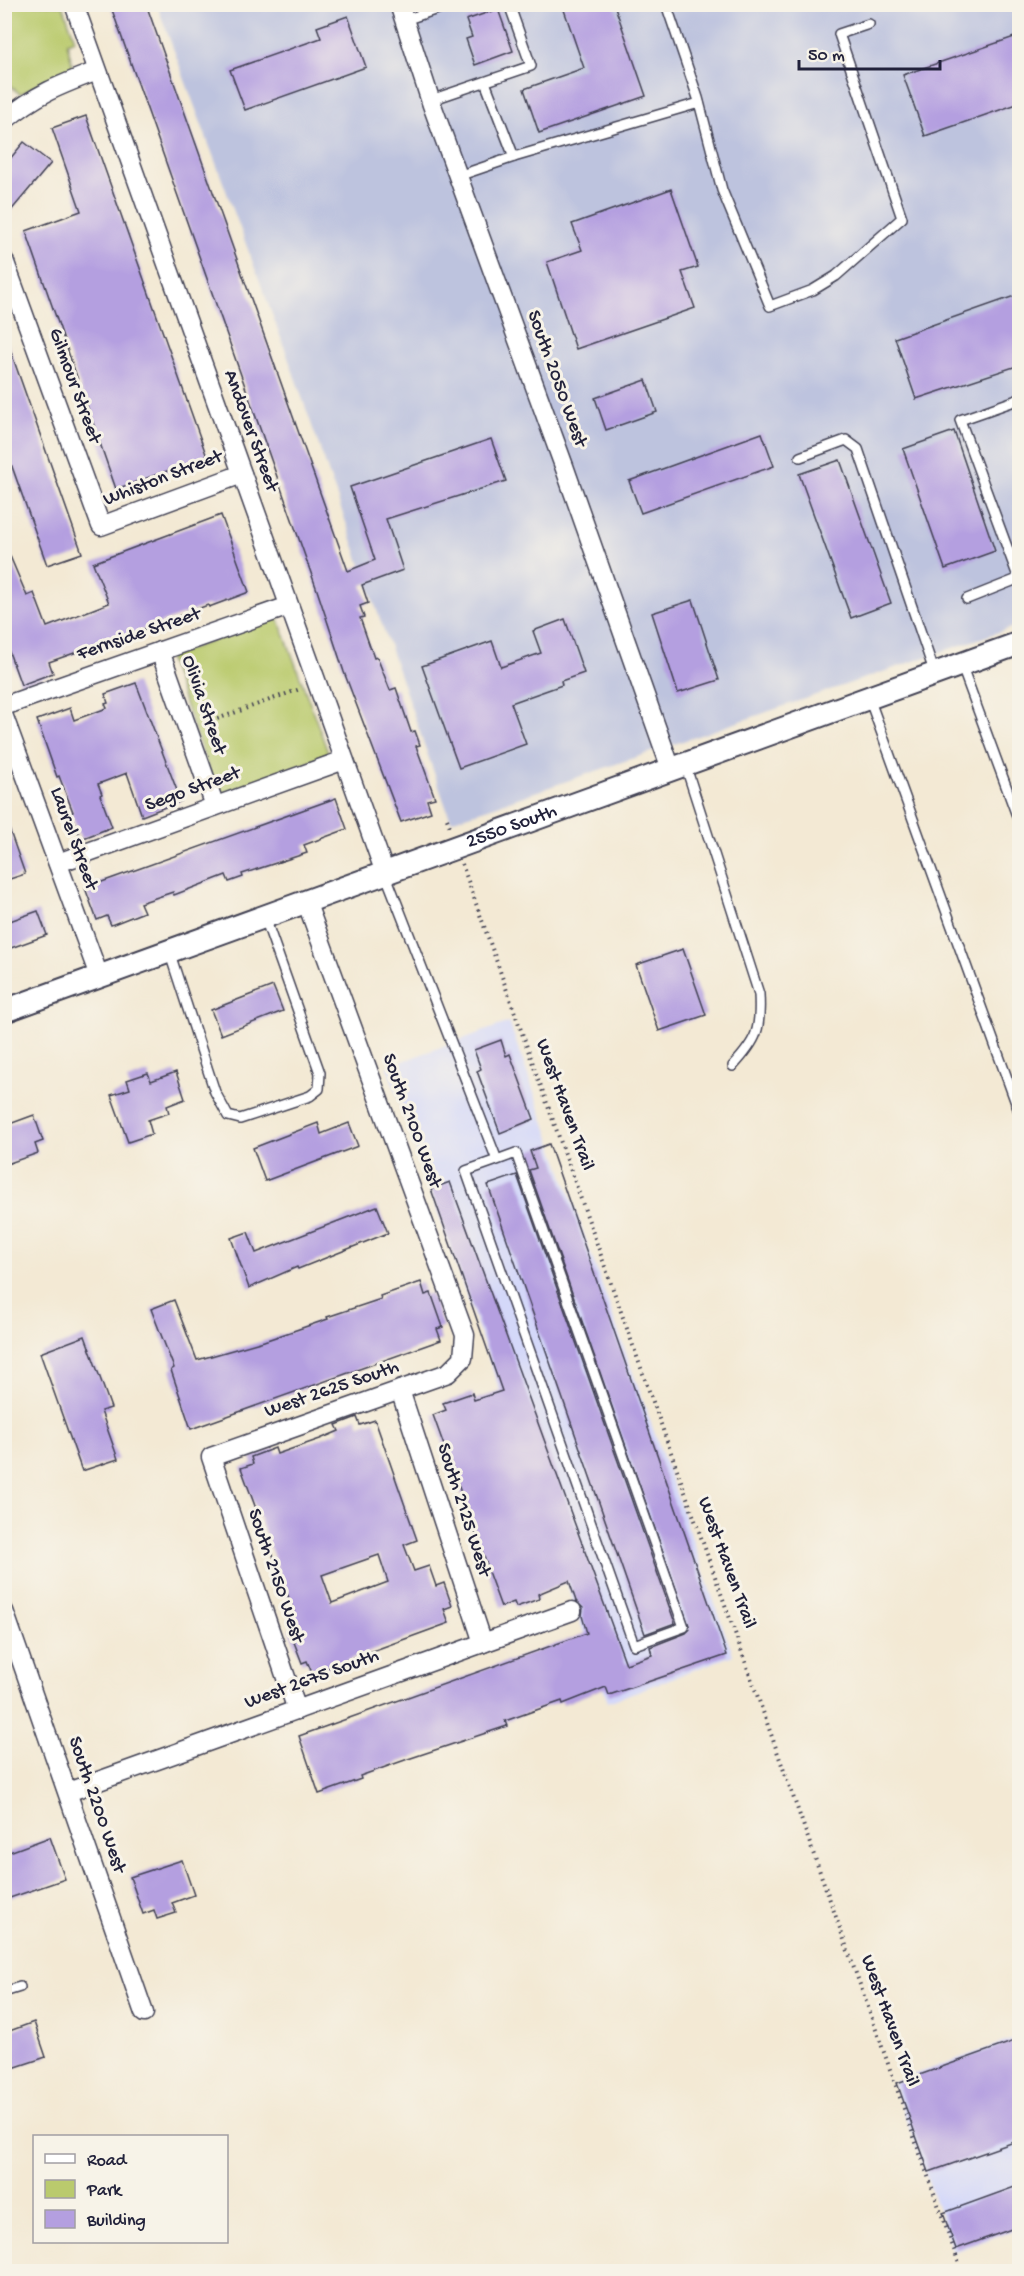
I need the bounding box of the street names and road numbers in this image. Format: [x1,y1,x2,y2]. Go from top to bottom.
street label: South 2050 West [521,308,592,452]
street label: Gilmour Street [43,325,106,448]
street label: Andover Street [217,367,283,497]
street label: Whiston Street [100,445,227,512]
street label: Fernside Street [73,603,205,667]
street label: Olivia Street [175,653,231,759]
street label: Sego Street [142,762,245,818]
street label: Laurel Street [44,784,103,895]
street label: 2550 South [463,800,561,854]
street label: West Haven Trail [530,1036,598,1174]
street label: South 2100 West [376,1051,447,1193]
street label: West 2625 South [262,1356,402,1424]
street label: South 2125 West [431,1441,496,1581]
street label: West Haven Trail [692,1494,760,1632]
street label: South 2150 West [241,1506,309,1648]
street label: West 2675 South [242,1645,382,1715]
street label: South 2200 West [62,1734,131,1878]
street label: West Haven Trail [855,1952,923,2090]

